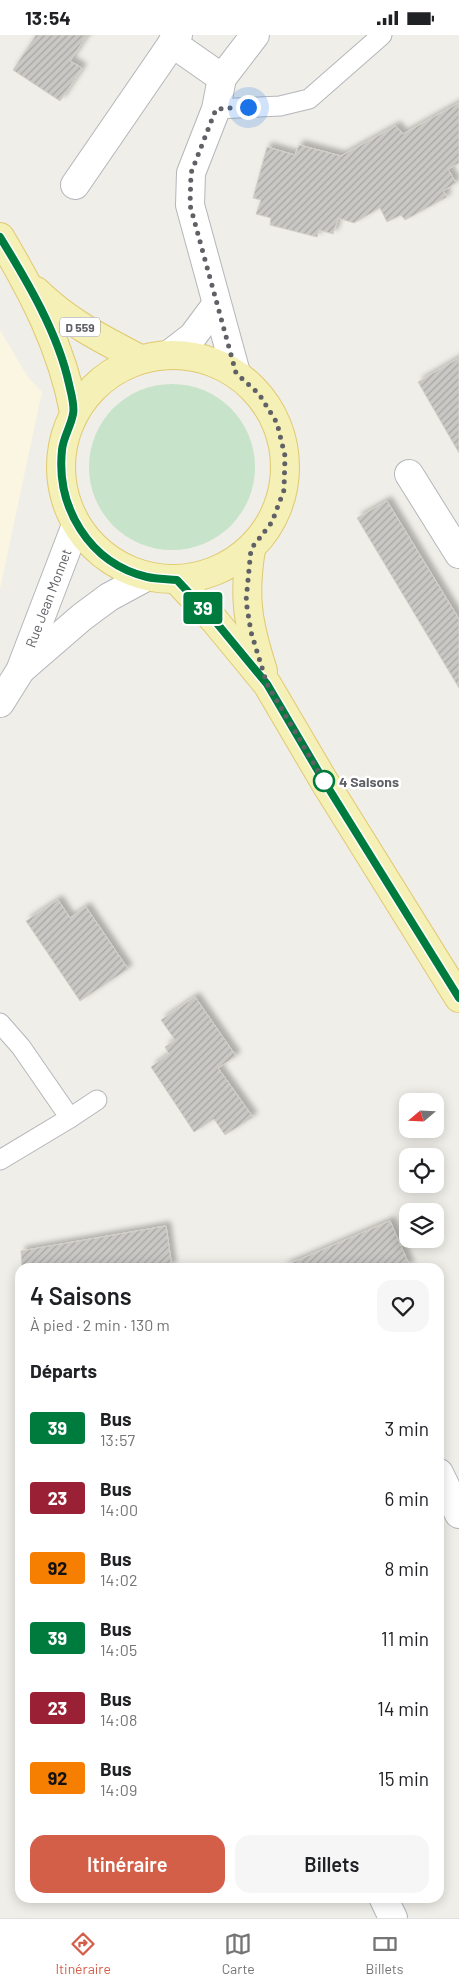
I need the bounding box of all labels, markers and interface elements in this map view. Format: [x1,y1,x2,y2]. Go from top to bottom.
text: 13:54 [25,6,71,29]
your location [236,95,261,120]
road number: D 559 [60,317,100,337]
street label: Rue Jean Monnet [21,546,75,650]
line badge: 39 [180,592,226,624]
text: 39 [193,597,213,619]
marker: 4 Saisons [313,770,335,792]
place label: 4 Saisons [339,773,399,790]
north arrow [399,1093,444,1137]
map controls [399,1093,444,1248]
button: locate [399,1148,444,1193]
button: layers [399,1203,444,1248]
button: heart [377,1280,429,1332]
text: 4 Saisons [30,1281,132,1310]
text: À pied · 2 min · 130 m [30,1315,170,1334]
text: Départs [30,1359,97,1382]
text: Bus [100,1407,132,1430]
text: 39 [48,1417,67,1439]
text: 3 min [385,1417,429,1440]
text: 13:57 [100,1430,135,1449]
text: Bus [100,1477,132,1500]
text: 23 [48,1487,67,1509]
text: 6 min [385,1487,429,1510]
text: 14:00 [100,1500,138,1519]
text: Bus [100,1547,132,1570]
text: 92 [48,1557,67,1579]
text: 8 min [385,1557,429,1580]
text: 14:02 [100,1570,137,1589]
text: Bus [100,1617,132,1640]
text: 39 [48,1627,67,1649]
text: 11 min [381,1627,429,1650]
text: 14:05 [100,1640,137,1659]
text: Bus [100,1687,132,1710]
text: 23 [48,1697,67,1719]
text: 14 min [377,1697,429,1720]
text: 14:08 [100,1710,137,1729]
text: Bus [100,1757,132,1780]
text: 92 [48,1767,67,1789]
text: 15 min [378,1767,429,1790]
text: 14:09 [100,1780,137,1799]
button: Itinéraire [30,1835,225,1893]
button: Billets [235,1835,429,1893]
tab: Itinéraire [55,1930,111,1977]
tab: Carte [222,1930,255,1977]
tab: Billets [366,1930,404,1977]

